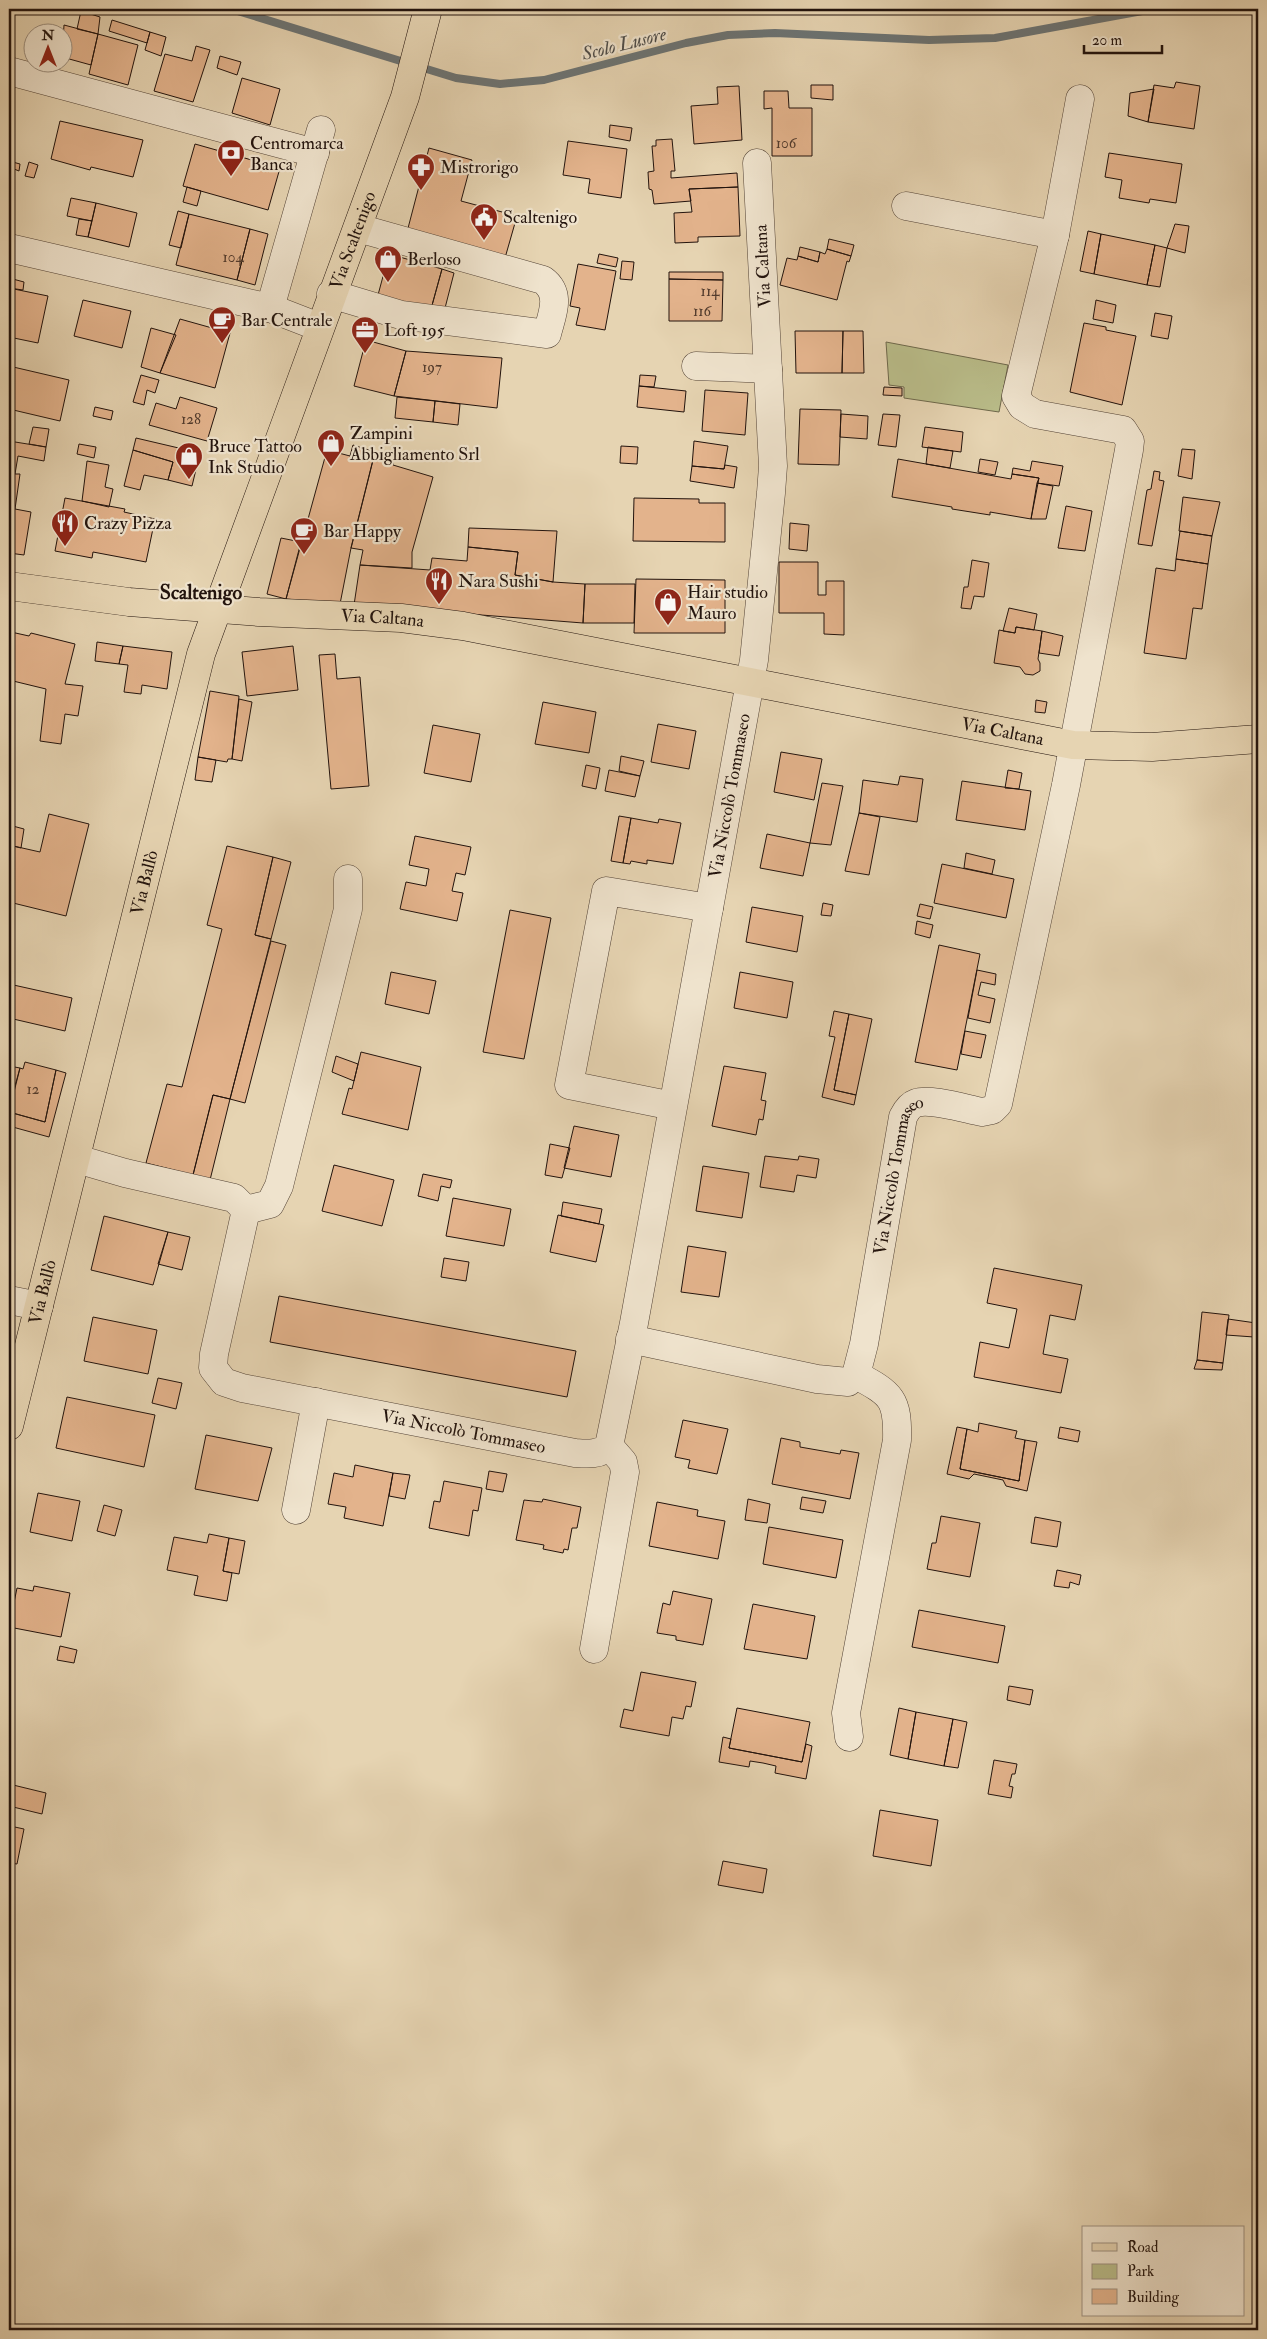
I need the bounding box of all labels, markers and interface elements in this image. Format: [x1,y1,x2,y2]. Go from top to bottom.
north arrow [22,22,72,72]
water label: Scolo Lusore [578,22,669,66]
scale bar [1084,22,1162,54]
text: N [41,27,55,44]
text: 20 m [1092,31,1122,50]
place label: Centromarca Banca [250,132,344,176]
house number: 106 [776,134,798,153]
bank icon: Centromarca Banca [216,138,246,177]
pharmacy icon: Mistrorigo [406,152,436,191]
place label: Mistrorigo [440,156,519,179]
street label: Via Scaltenigo [324,188,381,293]
public building icon: Scaltenigo [469,202,499,241]
place label: Scaltenigo [503,206,577,229]
street label: Via Caltana [749,223,777,308]
shop icon: Berloso [373,244,403,283]
house number: 104 [223,248,244,267]
place label: Berloso [407,248,461,271]
house number: 114 [701,282,720,301]
house number: 116 [693,302,713,321]
cafe icon: Bar Centrale [207,305,237,344]
place label: Bar Centrale [241,309,333,332]
office icon: Loft 195 [350,315,380,354]
place label: Loft 195 [384,319,445,342]
house number: 197 [422,358,442,377]
house number: 128 [181,410,201,429]
place label: Zampini Abbigliamento Srl [349,422,480,466]
shop icon: Zampini Abbigliamento Srl [316,428,346,467]
place label: Bruce Tattoo Ink Studio [208,435,302,479]
shop icon: Bruce Tattoo Ink Studio [174,441,204,480]
restaurant icon: Crazy Pizza [50,508,80,547]
place label: Crazy Pizza [84,512,172,535]
cafe icon: Bar Happy [289,516,319,555]
place label: Bar Happy [323,520,402,543]
restaurant icon: Nara Sushi [424,566,454,605]
place label: Nara Sushi [458,570,539,593]
district label: Scaltenigo [160,580,243,606]
place label: Hair studio Mauro [687,581,768,625]
shop icon: Hair studio Mauro [653,587,683,626]
street label: Via Caltana [340,604,426,632]
street label: Via Niccolò Tommaseo [703,711,756,880]
street label: Via Caltana [959,712,1047,751]
street label: Via Ballò [125,848,163,917]
house number: 12 [27,1080,40,1099]
street label: Via Niccolò Tommaseo [868,1090,926,1257]
street label: Via Ballò [23,1257,61,1327]
street label: Via Niccolò Tommaseo [379,1404,548,1459]
legend [1082,2226,1244,2316]
text: Road [1127,2238,1159,2257]
text: Park [1127,2262,1154,2281]
text: Building [1127,2288,1179,2307]

